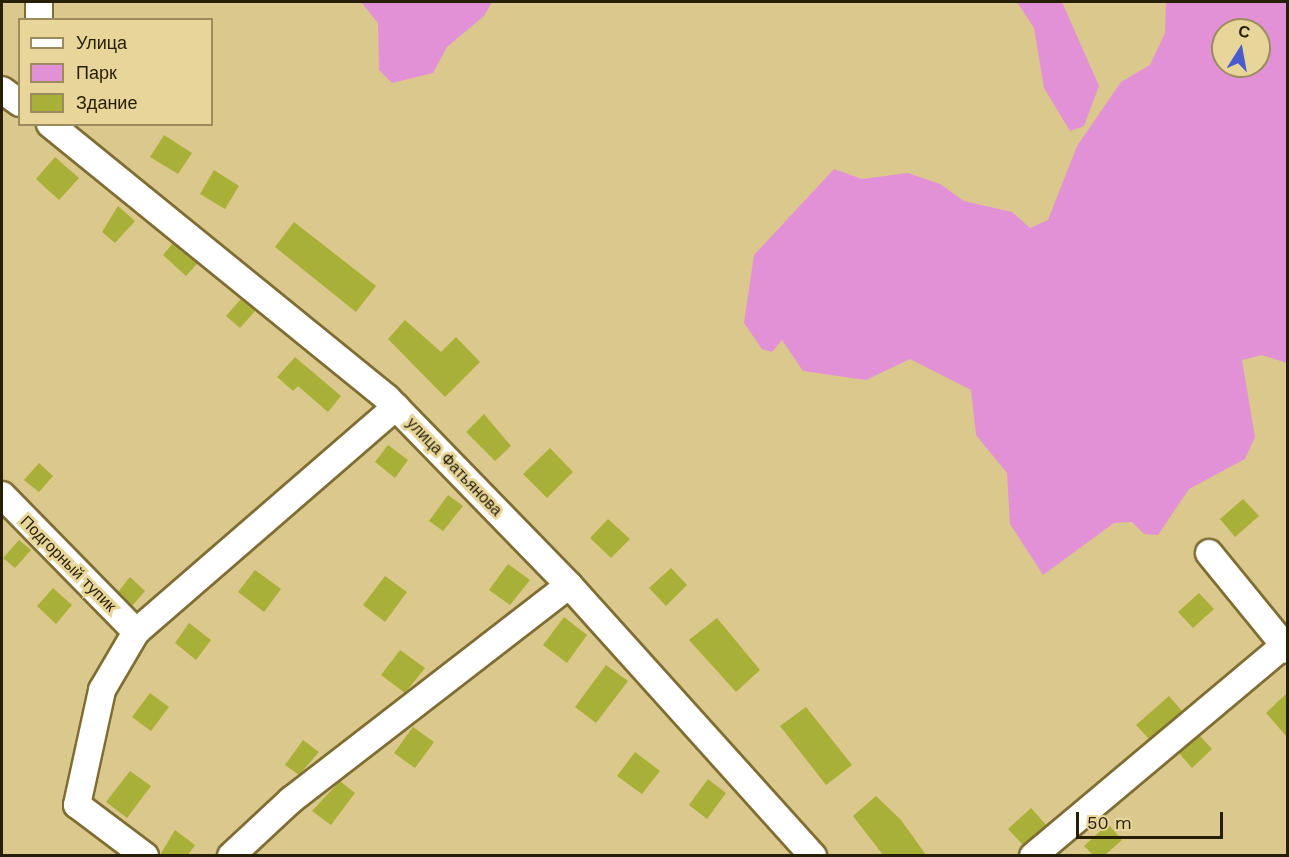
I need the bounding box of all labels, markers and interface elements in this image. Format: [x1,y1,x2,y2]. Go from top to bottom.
legend [18,18,213,126]
north arrow [1211,18,1271,78]
text: С [1237,21,1252,42]
text: Улица [76,32,127,53]
text: Парк [76,62,117,83]
text: Здание [76,92,137,113]
street label: улица Фатьянова [402,414,506,520]
street label: Подгорный тупик [16,512,120,616]
scale bar [1079,800,1226,838]
text: 50 m [1087,812,1132,833]

